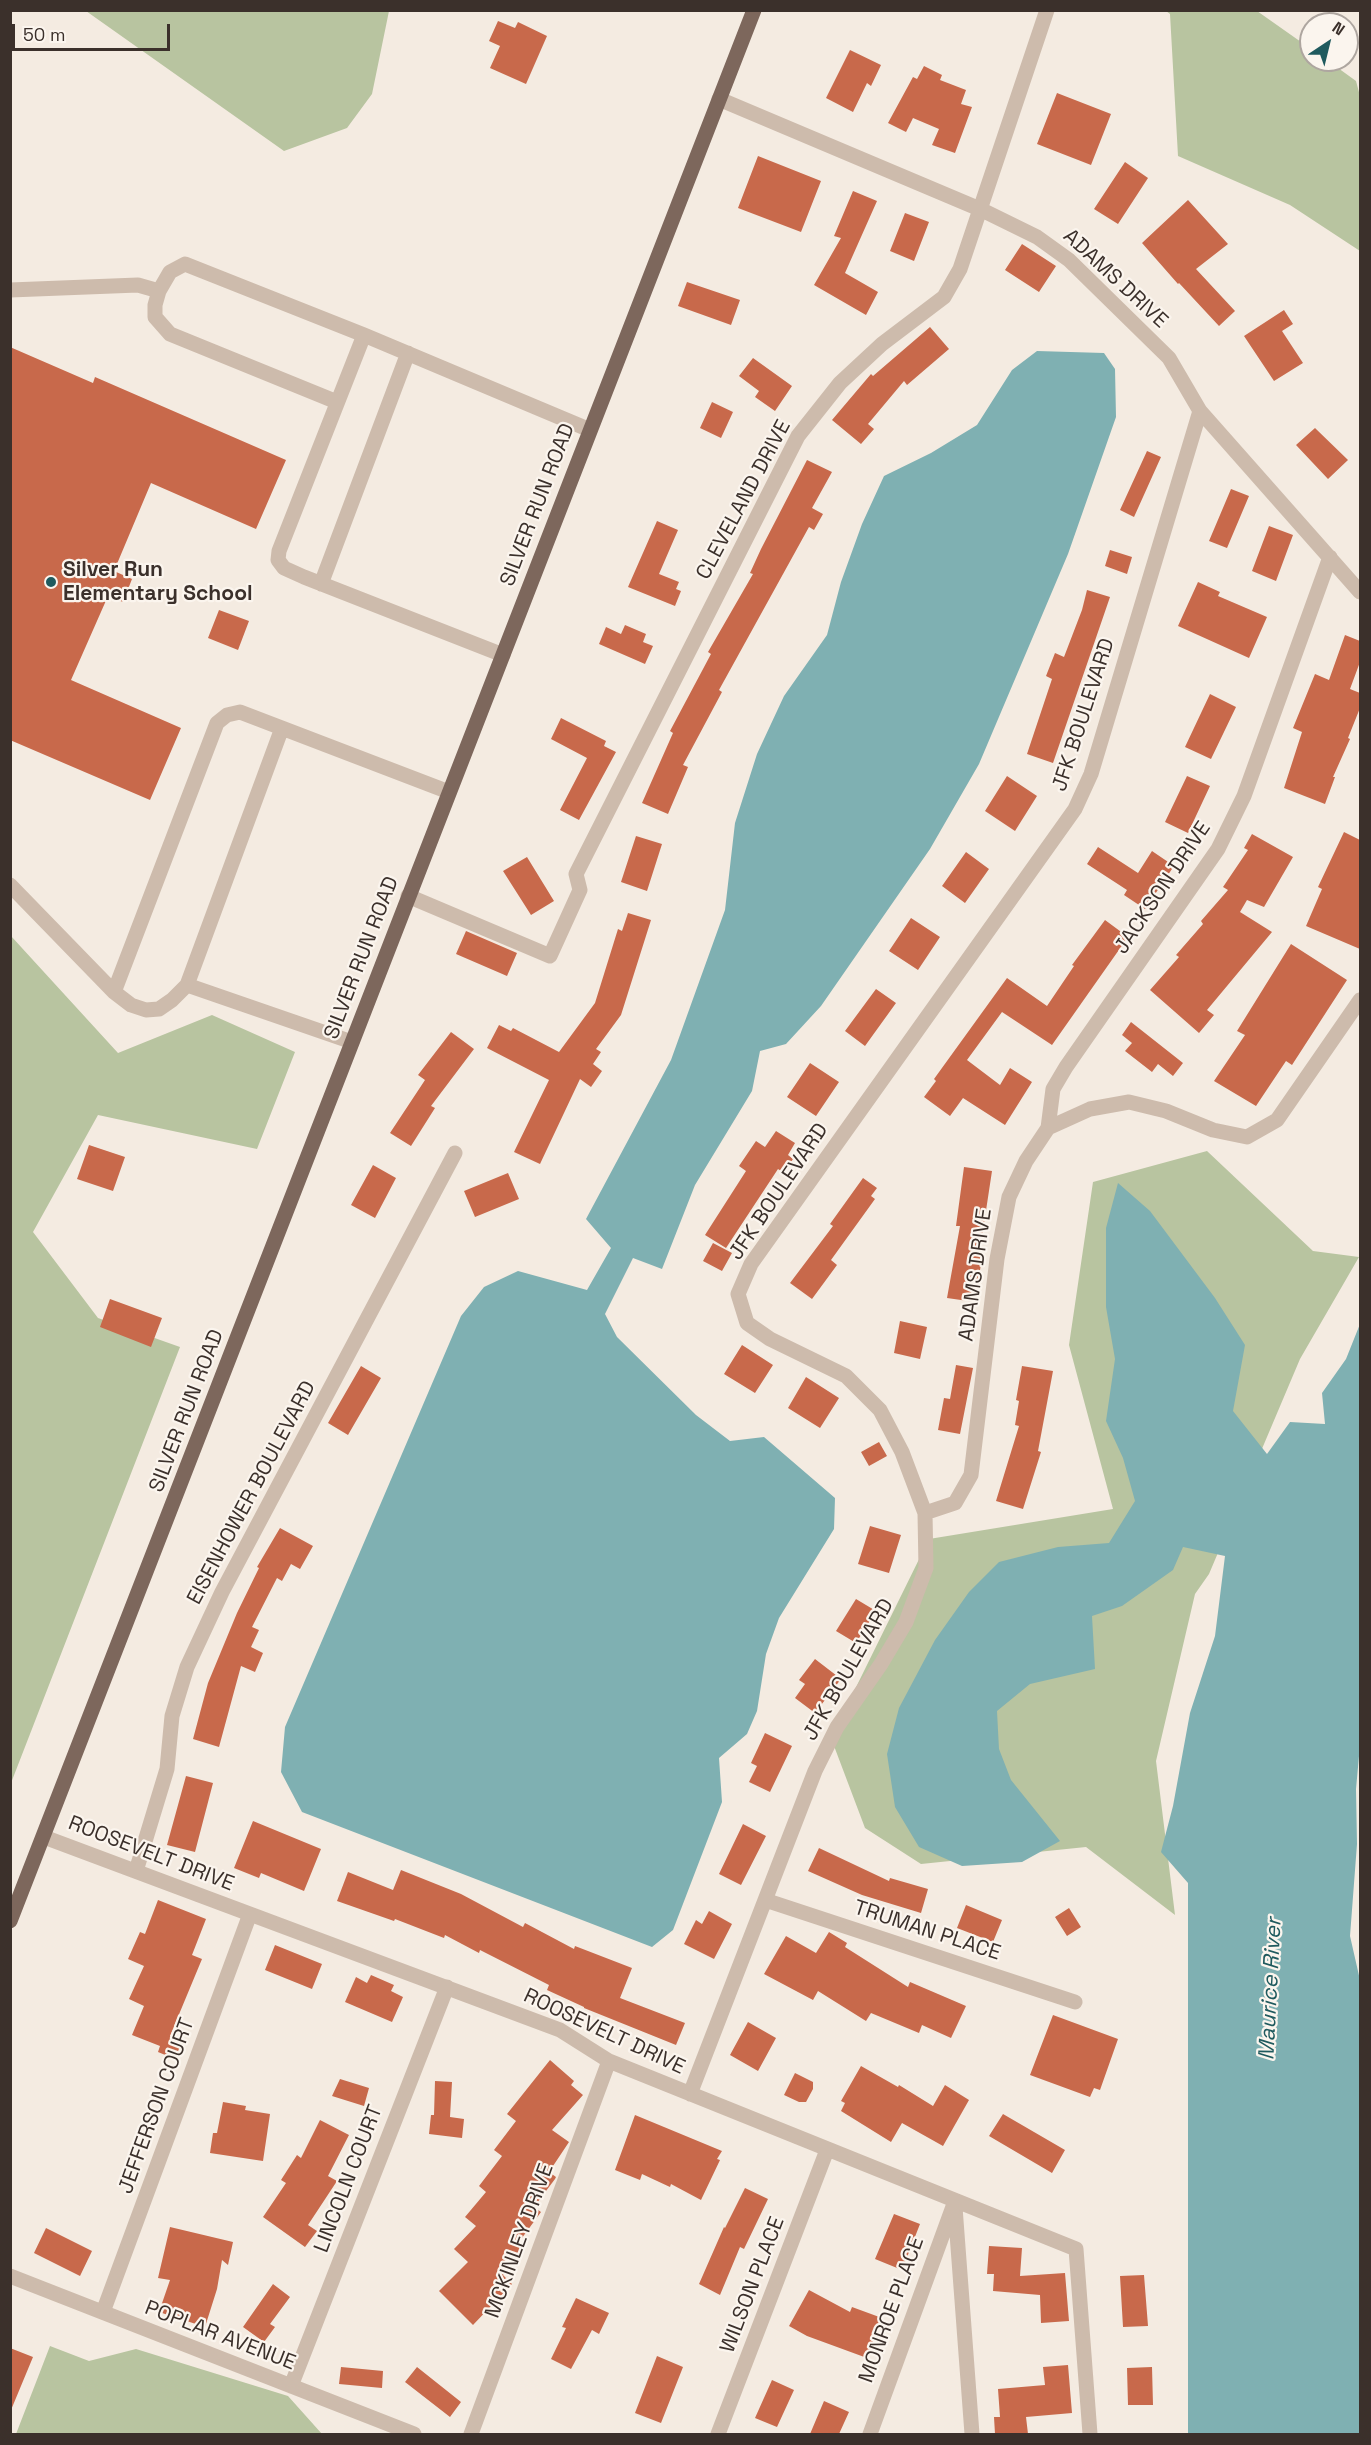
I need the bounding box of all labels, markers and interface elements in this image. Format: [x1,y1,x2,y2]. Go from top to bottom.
scale bar [15,12,172,50]
north arrow [1299,12,1359,72]
text: N [1328,17,1349,40]
text: 50 m [23,23,65,46]
street label: ADAMS DRIVE [1058,224,1172,334]
street label: CLEVELAND DRIVE [691,416,797,584]
street label: SILVER RUN ROAD [495,420,581,590]
place label: Silver Run Elementary School [63,557,253,607]
marker: Silver Run Elementary School [44,575,58,589]
street label: JFK BOULEVARD [1047,635,1121,795]
street label: JACKSON DRIVE [1109,817,1217,959]
street label: SILVER RUN ROAD [319,873,405,1043]
street label: JFK BOULEVARD [724,1119,834,1265]
street label: ADAMS DRIVE [954,1207,998,1343]
street label: SILVER RUN ROAD [144,1326,230,1496]
street label: EISENHOWER BOULEVARD [182,1377,322,1609]
street label: JFK BOULEVARD [798,1595,900,1745]
street label: ROOSEVELT DRIVE [65,1811,237,1897]
street label: TRUMAN PLACE [850,1895,1004,1967]
water label: Maurice River [1254,1917,1288,2061]
street label: ROOSEVELT DRIVE [519,1984,689,2080]
street label: JEFFERSON COURT [113,2015,201,2197]
street label: LINCOLN COURT [309,2102,389,2256]
street label: MCKINLEY DRIVE [480,2161,560,2321]
street label: WILSON PLACE [715,2213,791,2357]
street label: MONROE PLACE [854,2234,930,2386]
street label: POPLAR AVENUE [141,2296,299,2376]

